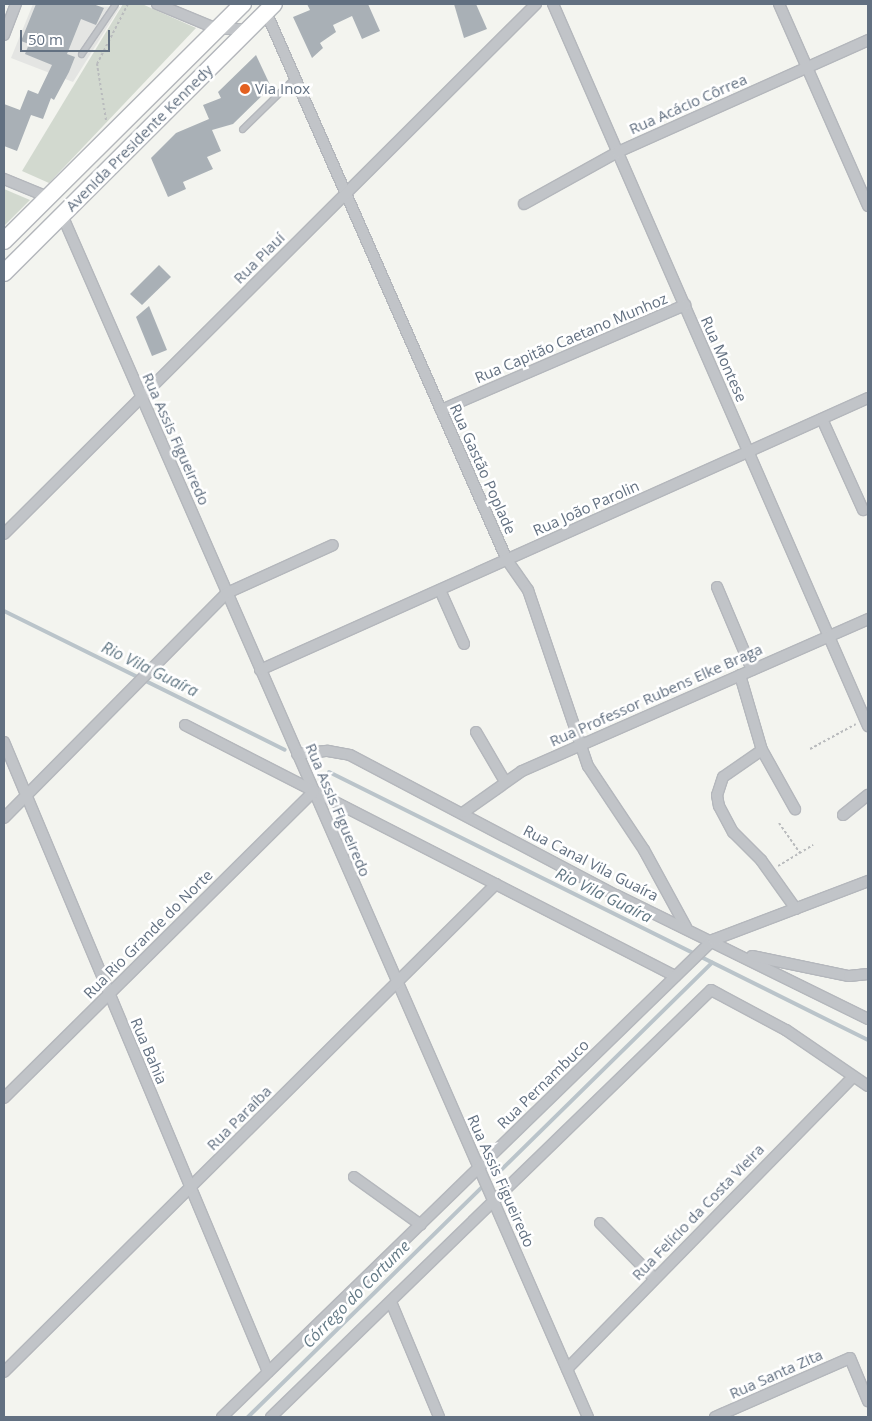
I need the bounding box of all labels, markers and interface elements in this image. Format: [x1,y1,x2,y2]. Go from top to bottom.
scale bar [22,20,112,52]
text: 50 m [28,29,63,49]
street label: Avenida Presidente Kennedy [62,61,216,215]
street label: Rua Acácio Côrrea [626,70,750,138]
place label: Via Inox [255,80,310,98]
marker: Via Inox [239,83,251,95]
street label: Rua Piauí [230,229,288,287]
street label: Rua Capitão Caetano Munhoz [472,289,670,387]
street label: Rua Montese [697,313,751,405]
street label: Rua Assis Figueiredo [139,370,213,508]
street label: Rua Gastão Poplade [446,401,520,537]
street label: Rua João Parolin [530,477,642,539]
water label: Rio Vila Guaíra [99,637,201,701]
street label: Rua Professor Rubens Elke Braga [547,640,765,750]
street label: Rua Assis Figueiredo [302,741,374,879]
street label: Rua Canal Vila Guaíra [520,821,662,905]
water label: Rio Vila Guaíra [553,863,655,927]
street label: Rua Rio Grande do Norte [80,866,216,1002]
street label: Rua Bahia [127,1015,171,1087]
street label: Rua Pernambuco [493,1036,593,1132]
street label: Rua Paraíba [203,1082,275,1154]
street label: Rua Assis Figueiredo [464,1112,538,1250]
street label: Rua Felício da Costa Vieira [628,1140,768,1284]
water label: Córrego do Cortume [298,1236,414,1352]
street label: Rua Santa Zita [727,1345,825,1403]

